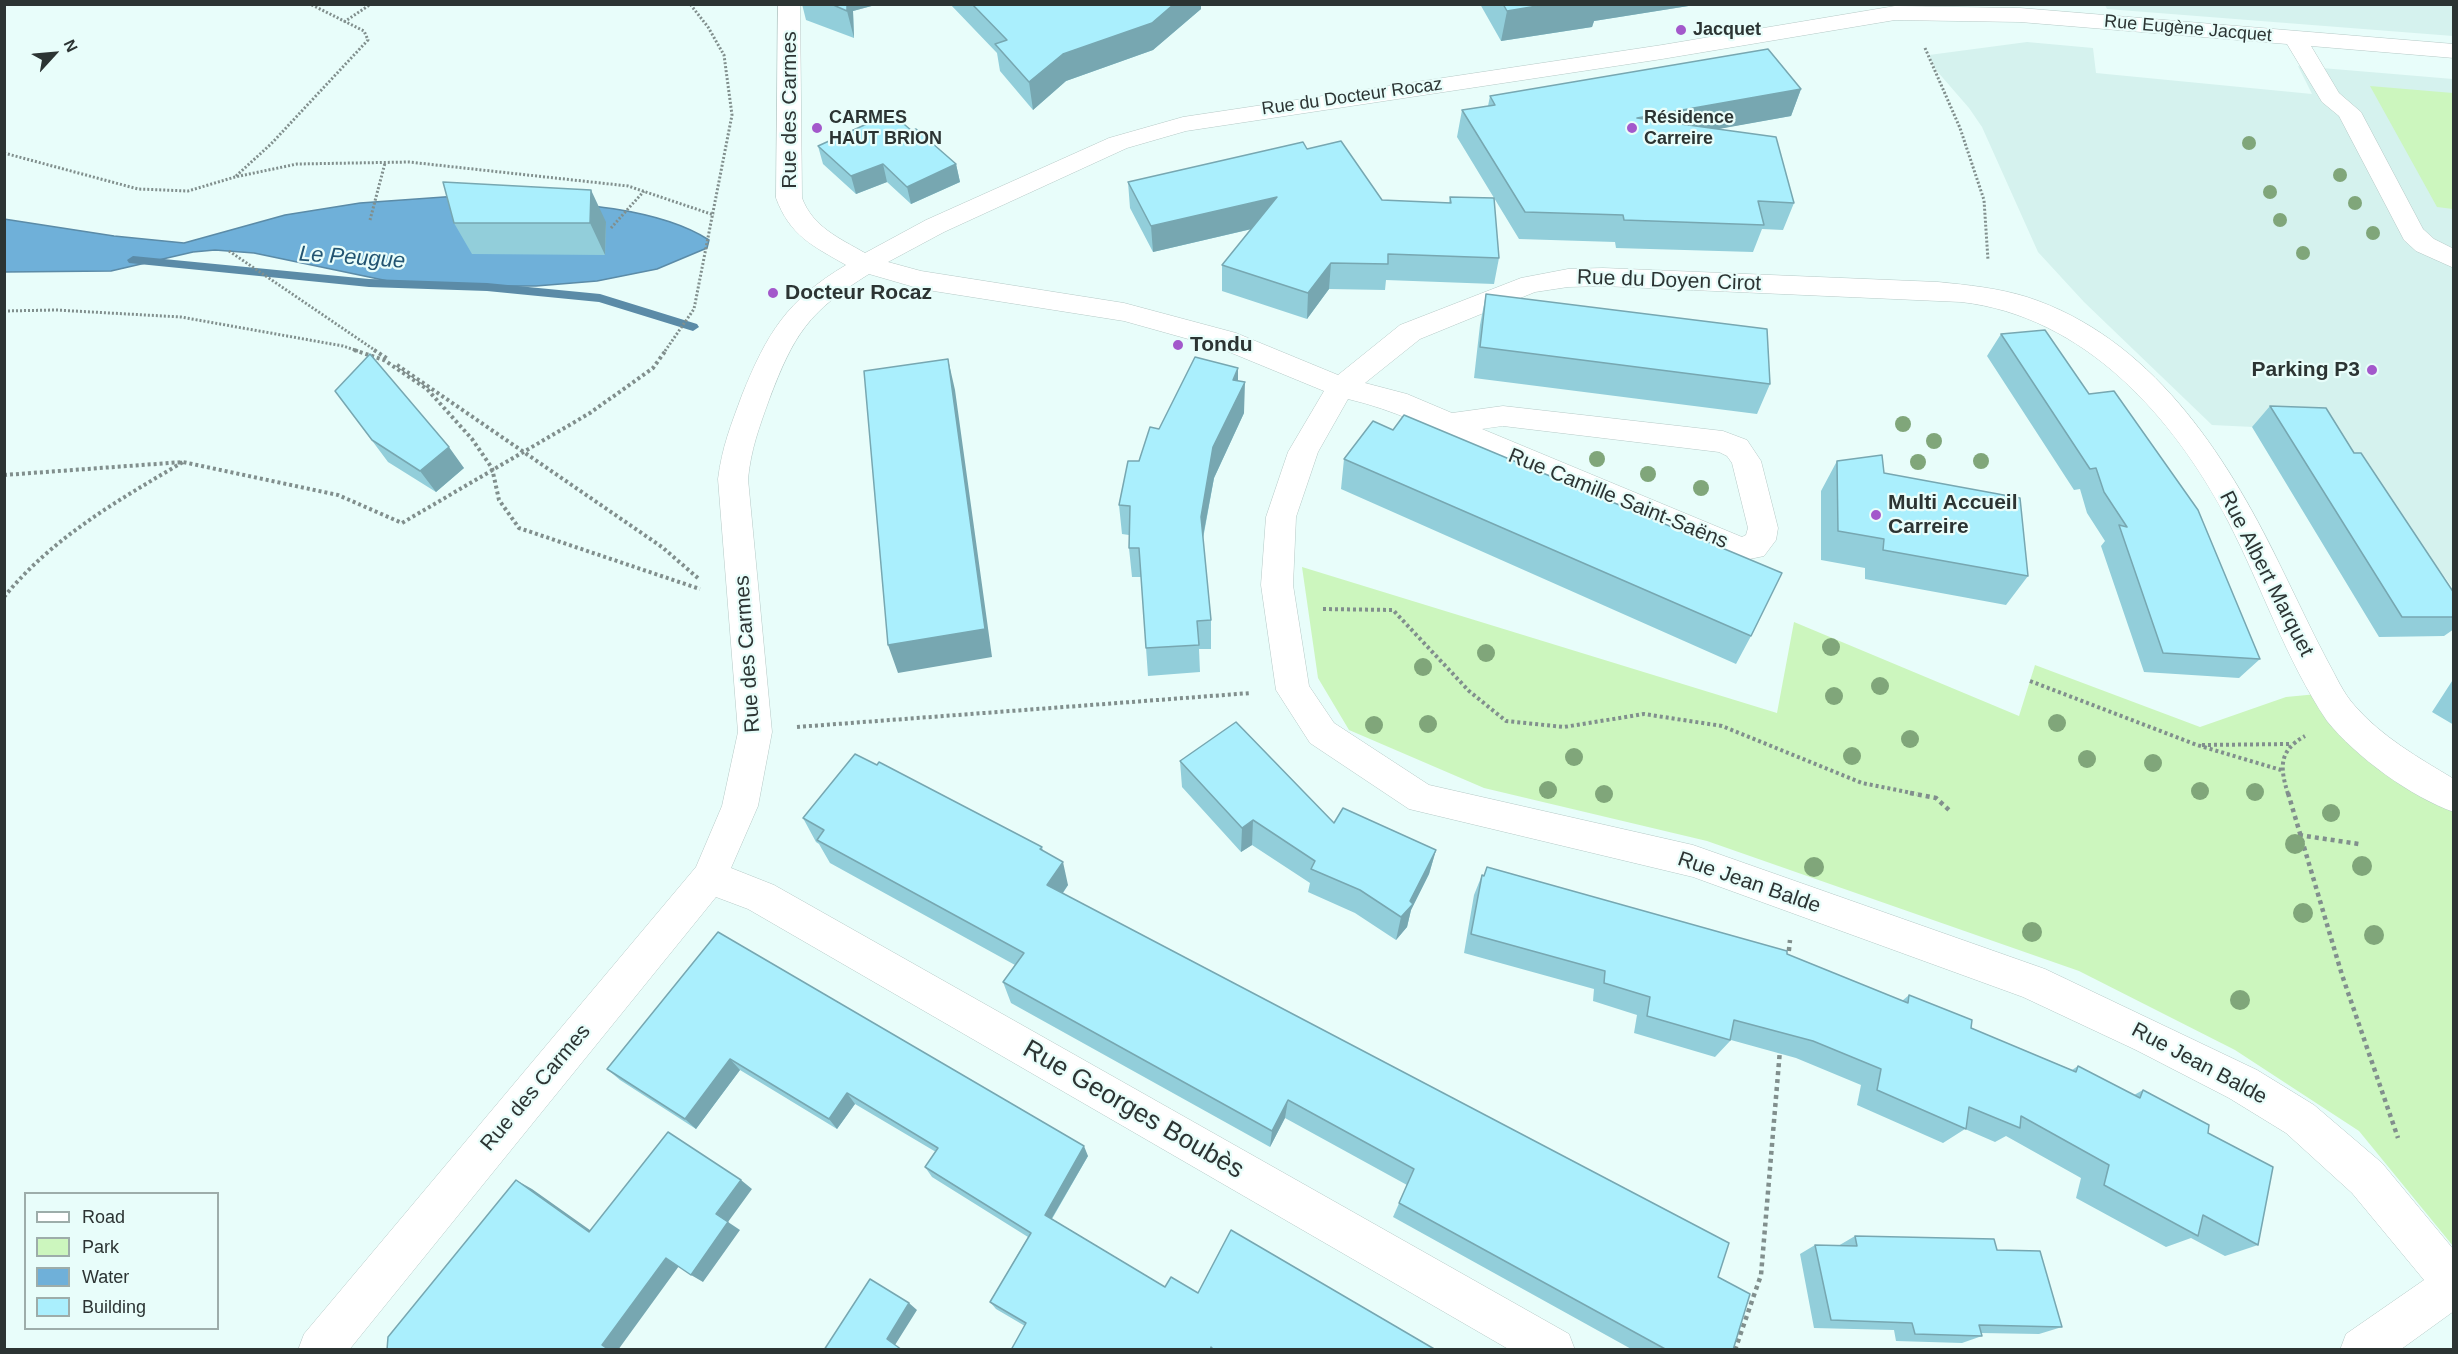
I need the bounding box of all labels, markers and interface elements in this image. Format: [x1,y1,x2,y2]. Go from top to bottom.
street label: Rue Eugène Jacquet [2103,11,2273,47]
place label: Jacquet [1693,19,1761,41]
marker: Jacquet [1674,23,1688,37]
north arrow [24,24,84,84]
street label: Rue des Carmes [777,31,803,189]
text: N [60,37,81,55]
street label: Rue du Docteur Rocaz [1260,74,1444,120]
place label: CARMES HAUT BRION [829,107,942,150]
place label: Résidence Carreire [1644,107,1734,150]
marker: CARMES HAUT BRION [810,121,824,135]
marker: Résidence Carreire [1625,121,1639,135]
water label: Le Peugue [298,241,406,275]
street label: Rue du Doyen Cirot [1576,265,1762,297]
place label: Docteur Rocaz [785,280,932,306]
marker: Docteur Rocaz [766,286,780,300]
place label: Tondu [1190,332,1253,358]
marker: Tondu [1171,338,1185,352]
place label: Parking P3 [2251,357,2360,383]
marker: Parking P3 [2365,363,2379,377]
street label: Rue Camille Saint-Saëns [1505,443,1731,555]
street label: Rue Albert Marquet [2213,487,2319,661]
place label: Multi Accueil Carreire [1888,490,2018,540]
marker: Multi Accueil Carreire [1869,508,1883,522]
street label: Rue des Carmes [730,575,766,733]
street label: Rue Jean Balde [1674,847,1824,919]
street label: Rue Jean Balde [2127,1018,2271,1110]
street label: Rue des Carmes [476,1020,596,1156]
street label: Rue Georges Boubès [1017,1034,1249,1186]
legend [24,1192,219,1330]
text: Road [82,1207,125,1227]
text: Park [82,1237,119,1257]
text: Water [82,1267,129,1287]
text: Building [82,1297,146,1317]

